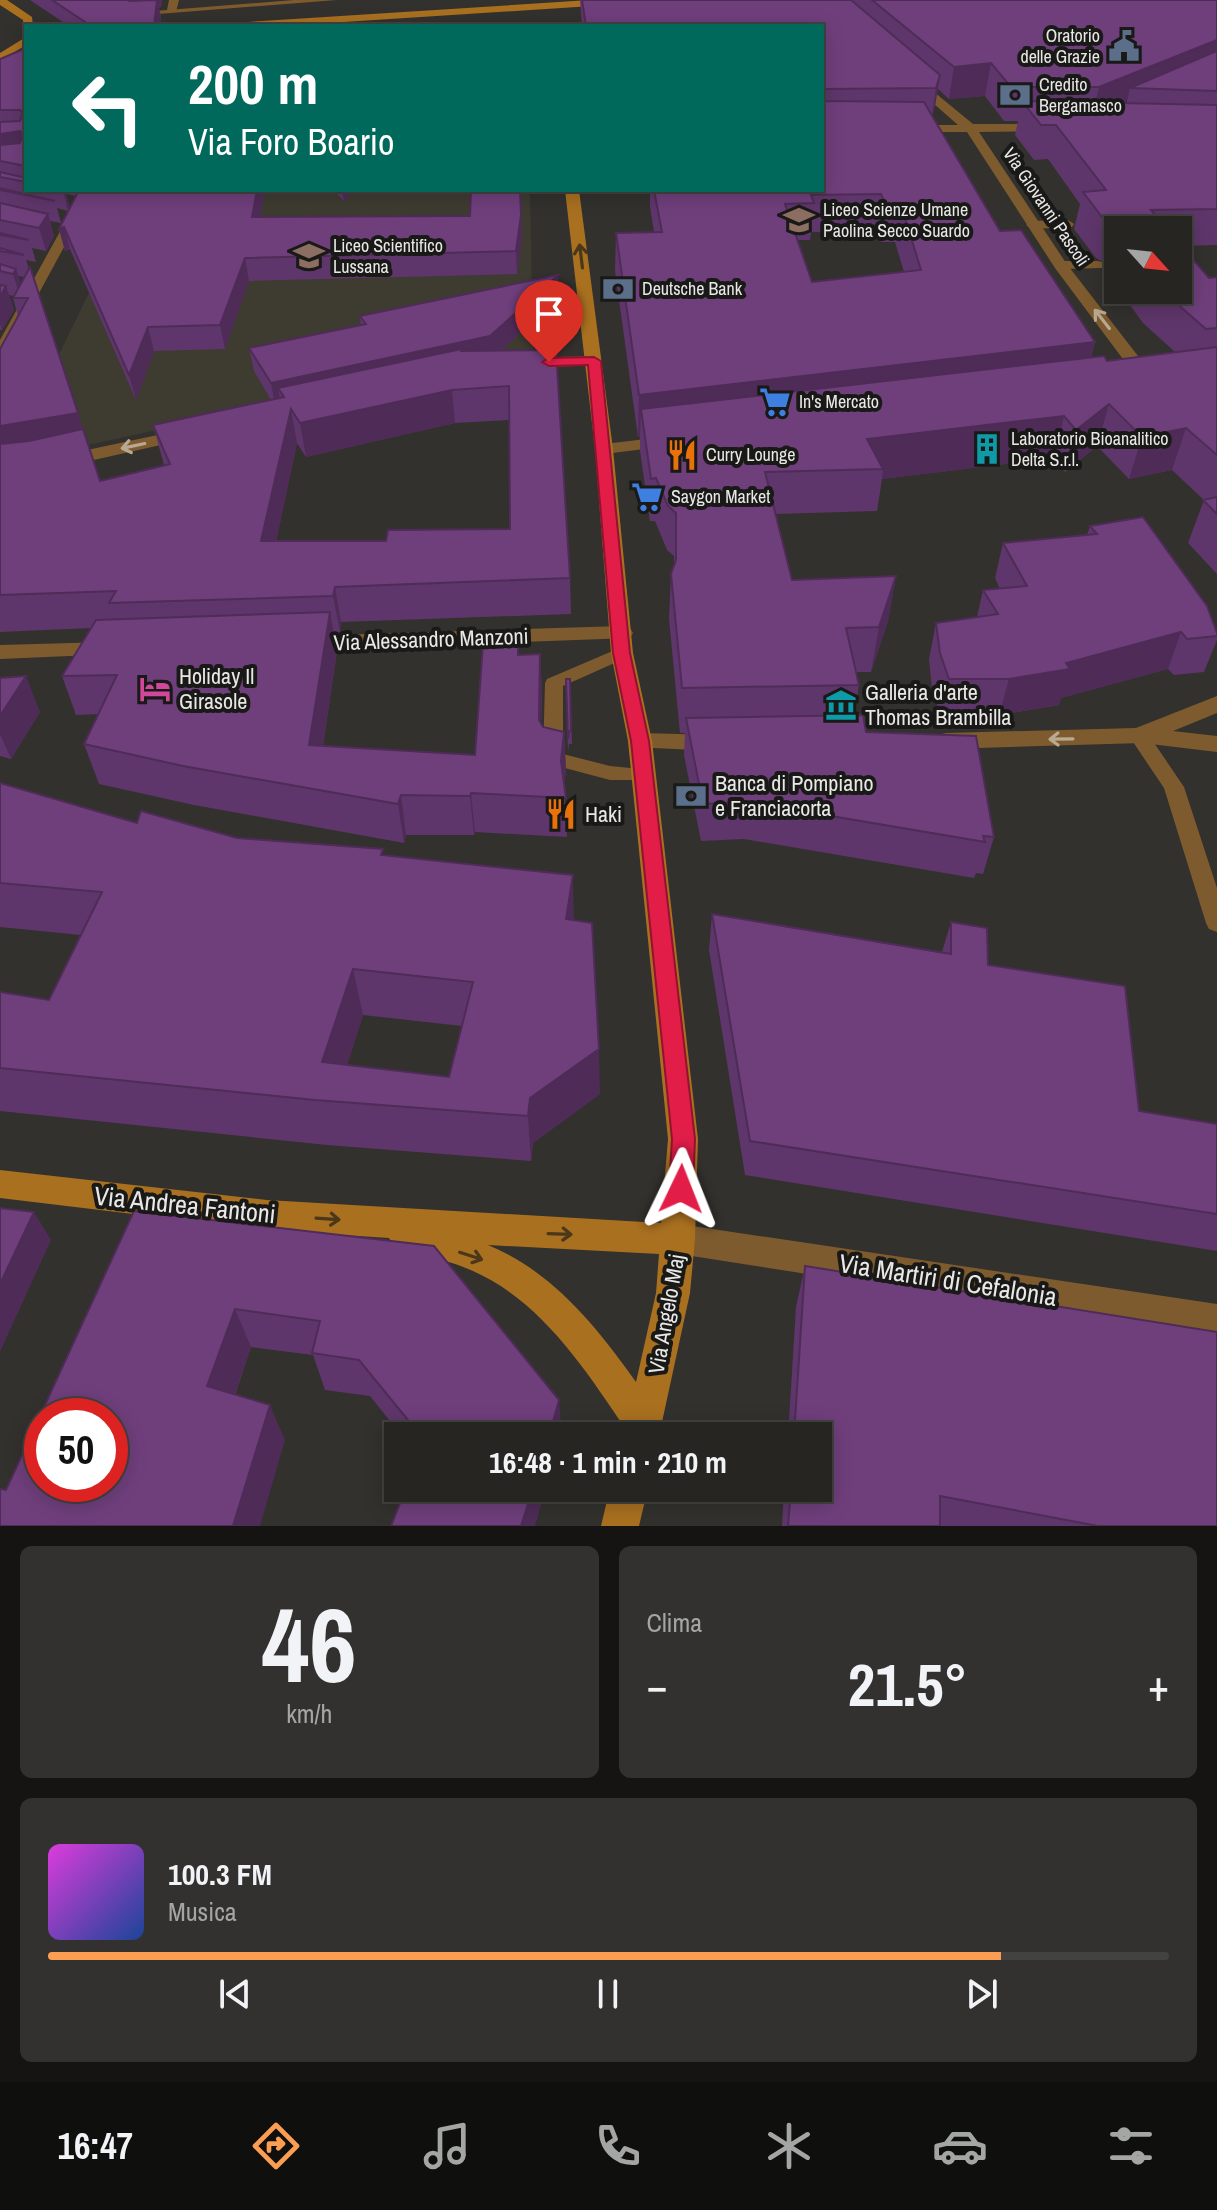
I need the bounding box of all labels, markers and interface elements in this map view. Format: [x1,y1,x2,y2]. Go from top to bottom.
place label: Oratorio delle Grazie [1020,23,1100,69]
public building icon: Oratorio delle Grazie [1107,29,1141,63]
text: 200 m [188,46,318,121]
icon: left [56,56,160,160]
place label: Credito Bergamasco [1039,72,1122,118]
bank icon: Credito Bergamasco [998,78,1032,112]
text: Via Foro Boario [188,118,394,166]
street label: Via Giovanni Pascoli [997,142,1095,271]
place label: Liceo Scienze Umane Paolina Secco Suardo [823,197,970,243]
school or university icon: Liceo Scienze Umane Paolina Secco Suardo [782,203,816,237]
north arrow [1104,216,1192,304]
map controls [1104,216,1192,304]
place label: Liceo Scientifico Lussana [333,233,443,279]
school or university icon: Liceo Scientifico Lussana [292,239,326,273]
one-way arrow [573,243,588,270]
bank icon: Deutsche Bank [601,272,635,306]
place label: Deutsche Bank [642,276,743,301]
pin [515,280,583,362]
icon: arrive [527,292,571,336]
one-way arrow [1094,309,1111,331]
supermarket icon: In's Mercato [758,385,792,419]
place label: In's Mercato [799,389,879,414]
place label: Laboratorio Bioanalitico Delta S.r.l. [1011,426,1169,472]
building icon: Laboratorio Bioanalitico Delta S.r.l. [970,432,1004,466]
restaurant icon: Curry Lounge [665,438,699,472]
one-way arrow [120,439,146,454]
place label: Curry Lounge [706,442,795,467]
supermarket icon: Saygon Market [630,480,664,514]
place label: Saygon Market [671,484,770,509]
street label: Via Alessandro Manzoni [333,621,529,657]
place label: Holiday Il Girasole [179,661,254,716]
hotel icon: Holiday Il Girasole [138,672,172,706]
place label: Galleria d'arte Thomas Brambilla [865,677,1011,732]
museum icon: Galleria d'arte Thomas Brambilla [824,688,858,722]
one-way arrow [1048,731,1075,746]
place label: Banca di Pompiano e Franciacorta [715,768,873,823]
bank icon: Banca di Pompiano e Franciacorta [674,779,708,813]
restaurant icon: Haki [544,797,578,831]
place label: Haki [585,799,622,829]
position arrow [639,1147,723,1231]
street label: Via Andrea Fantoni [93,1178,278,1231]
one-way arrow [314,1212,341,1227]
one-way arrow [546,1227,573,1242]
street label: Via Martiri di Cefalonia [837,1245,1060,1314]
one-way arrow [457,1249,483,1264]
street label: Via Angelo Maj [641,1252,691,1376]
speed limit sign: 50 [24,1398,128,1502]
text: 16:48 · 1 min · 210 m [489,1442,727,1482]
text: 46 [262,1574,357,1714]
text: Clima [647,1605,702,1640]
text: 21.5° [848,1644,968,1725]
text: − [647,1655,668,1715]
text: + [1148,1655,1169,1715]
text: km/h [286,1696,332,1731]
text: 100.3 FM [168,1854,272,1894]
text: Musica [168,1894,237,1929]
icon: previous [213,1972,257,2016]
icon: pause [586,1972,630,2016]
icon: next [960,1972,1004,2016]
icon: directions [248,2118,304,2174]
icon: music [419,2118,475,2174]
icon: phone [590,2118,646,2174]
icon: climate [761,2118,817,2174]
icon: car [932,2118,988,2174]
icon: filters [1103,2118,1159,2174]
text: 16:47 [58,2122,133,2170]

